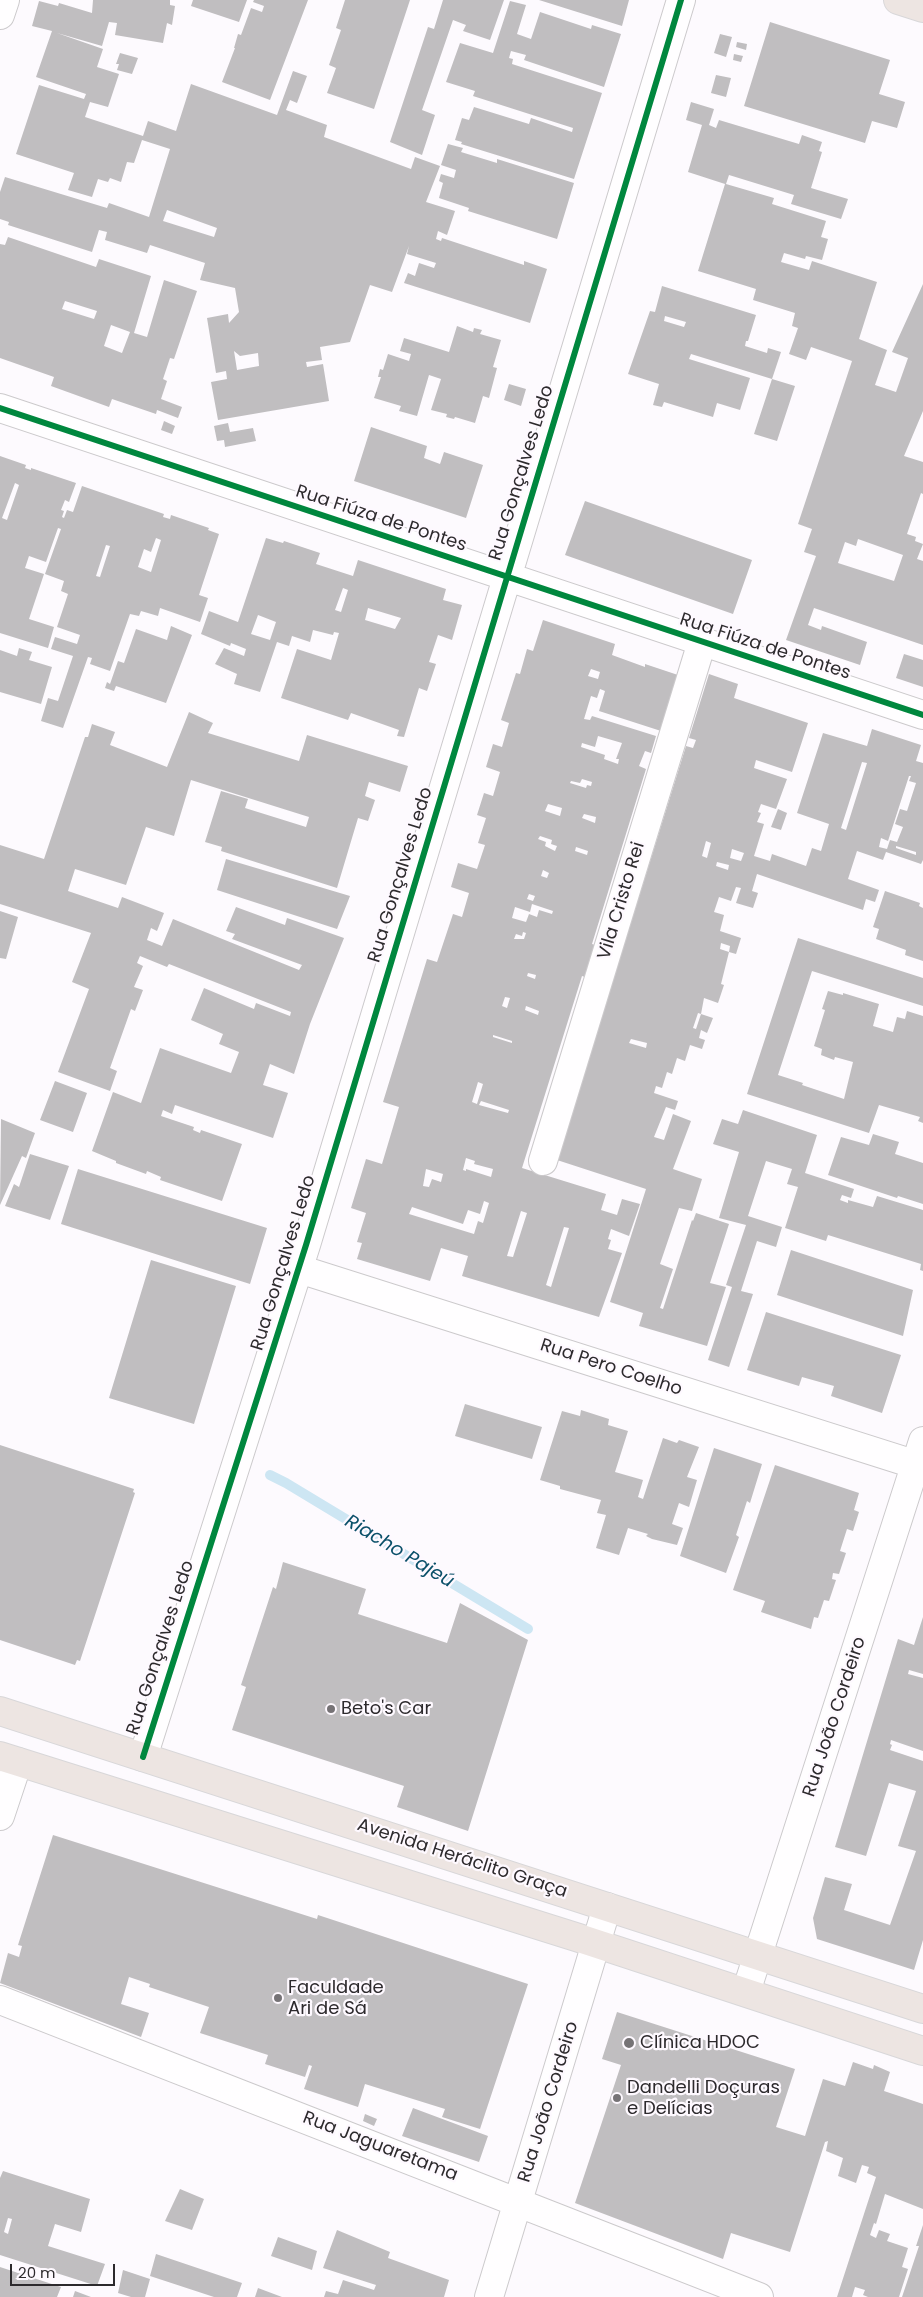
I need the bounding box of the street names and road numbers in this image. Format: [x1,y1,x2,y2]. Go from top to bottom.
street label: Rua Gonçalves Ledo [485,383,559,563]
street label: Rua Fiúza de Pontes [293,481,469,557]
street label: Rua Fiúza de Pontes [677,609,853,685]
street label: Rua Gonçalves Ledo [364,785,438,965]
street label: Vila Cristo Rei [594,840,650,962]
street label: Rua Gonçalves Ledo [247,1173,321,1353]
street label: Rua Pero Coelho [537,1335,685,1401]
street label: Rua Gonçalves Ledo [123,1558,199,1738]
street label: Rua João Cordeiro [799,1634,871,1800]
street label: Avenida Heráclito Graça [354,1815,570,1903]
street label: Rua João Cordeiro [514,2019,584,2185]
street label: Rua Jaguaretama [299,2107,461,2187]

